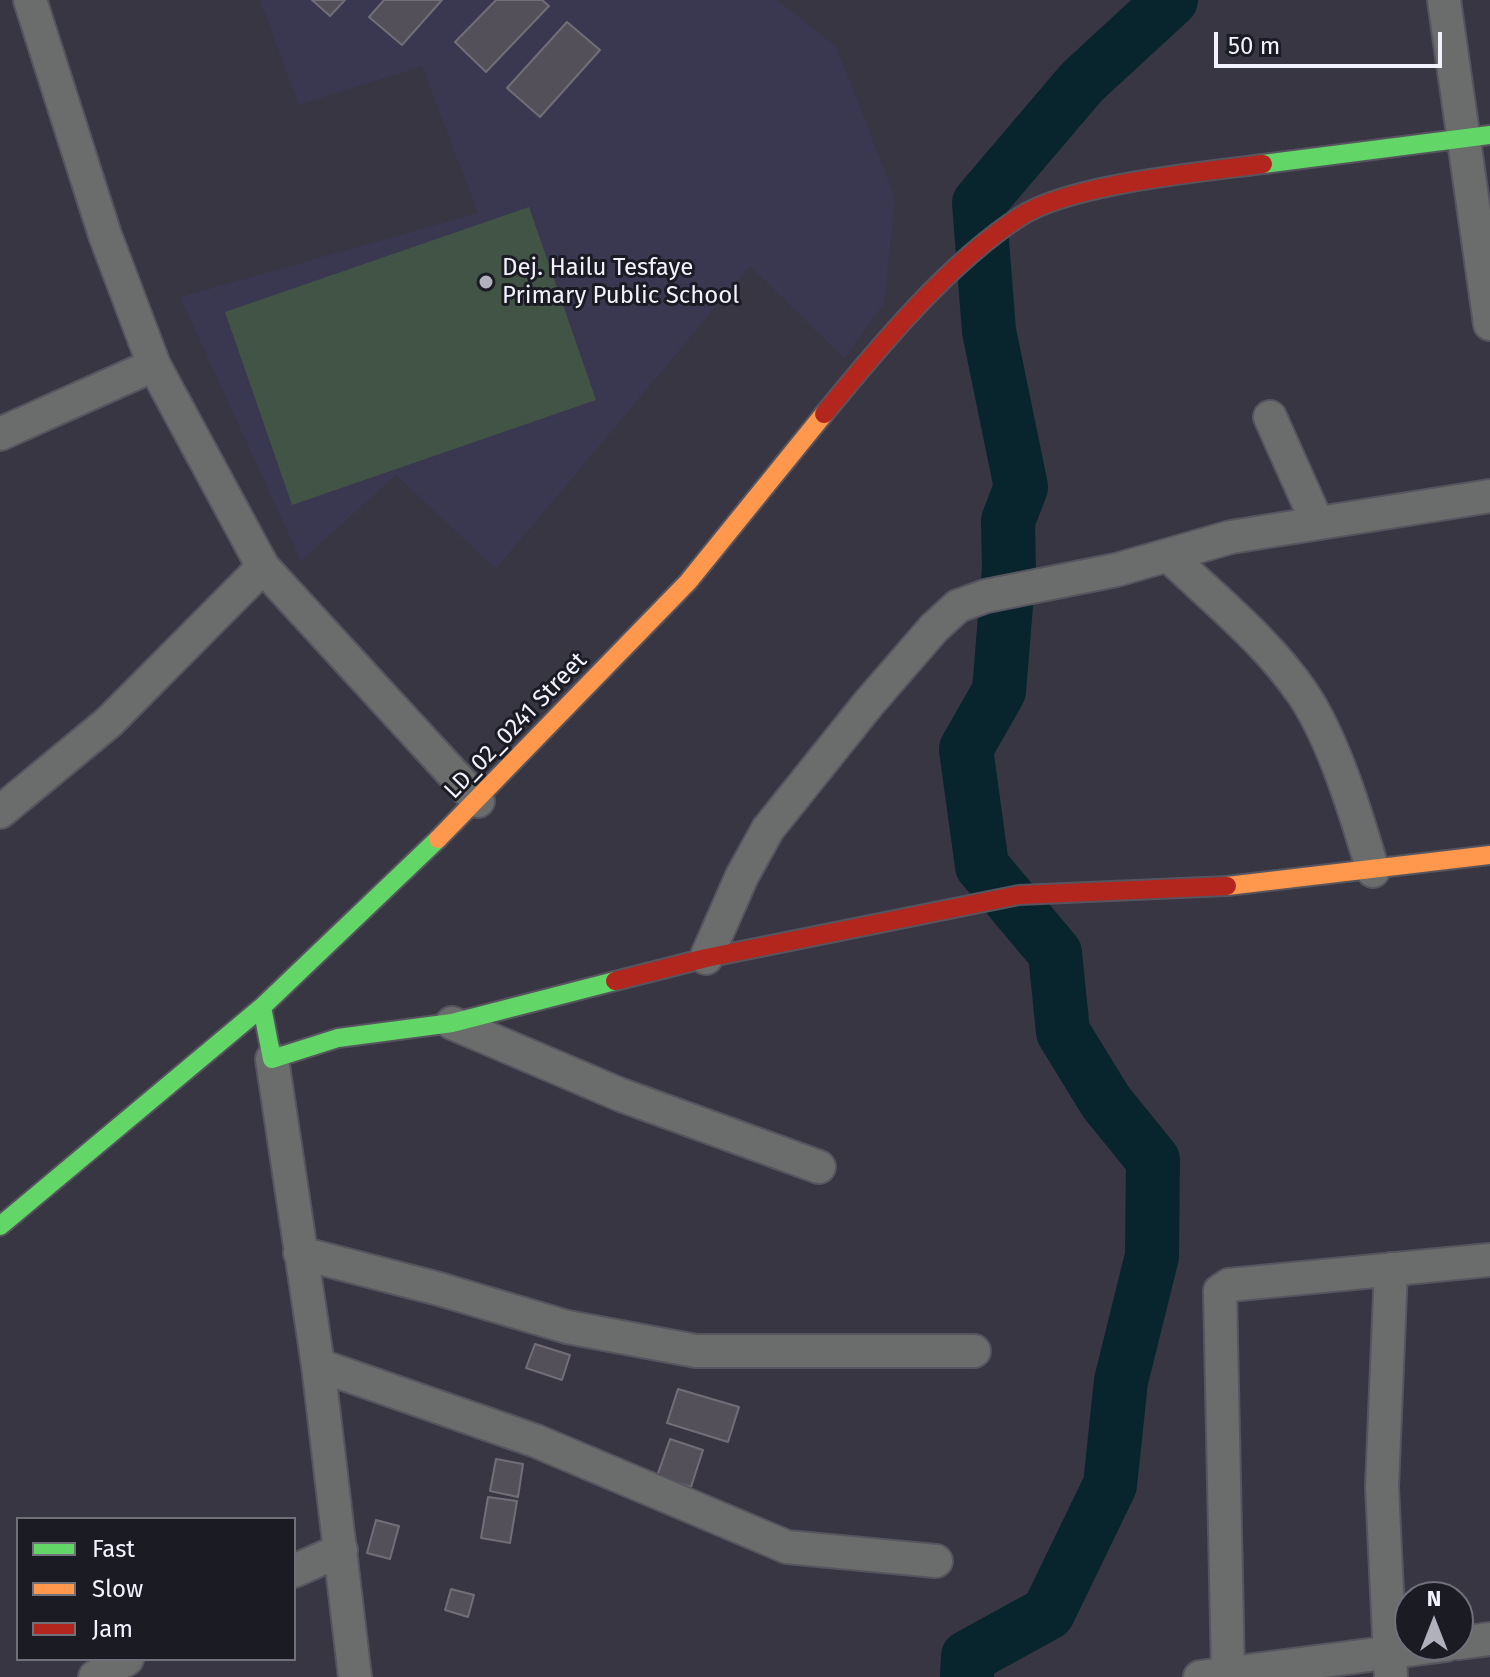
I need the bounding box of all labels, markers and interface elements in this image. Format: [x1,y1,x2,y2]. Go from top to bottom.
scale bar [1218,16,1446,66]
text: 50 m [1228,32,1280,60]
place label: Dej. Hailu Tesfaye Primary Public School [502,254,739,310]
marker: Dej. Hailu Tesfaye Primary Public School [477,273,495,291]
street label: LD_02_0241 Street [439,647,593,805]
legend [16,1517,296,1661]
text: Fast [92,1535,135,1563]
text: Slow [92,1575,143,1603]
north arrow [1394,1581,1474,1661]
text: N [1427,1585,1441,1612]
text: Jam [92,1615,133,1643]

